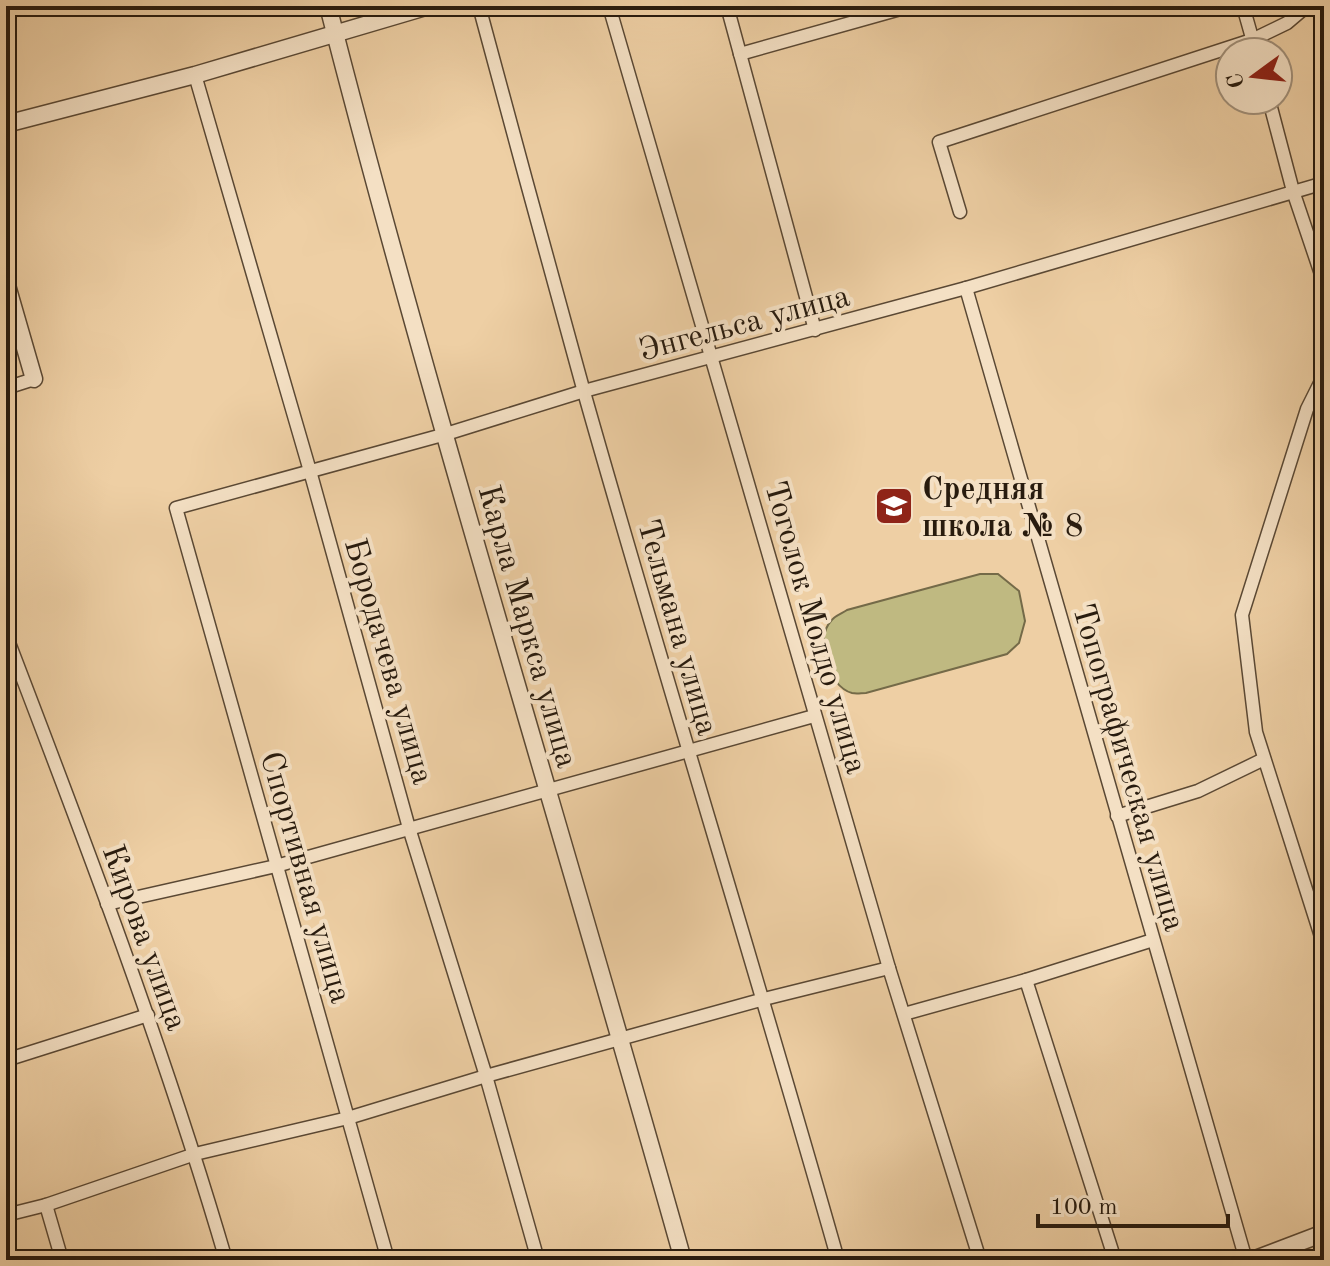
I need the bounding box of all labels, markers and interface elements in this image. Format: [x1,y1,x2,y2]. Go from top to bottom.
north arrow [1214,36,1294,116]
text: С [1224,71,1249,91]
street label: Энгельса улица [636,281,854,368]
place label: Средняя школа № 8 [922,475,1083,544]
street label: Тоголок Молдо улица [757,478,871,778]
street label: Карла Маркса улица [470,482,582,772]
school or university icon: Средняя школа № 8 [873,485,915,527]
street label: Тельмана улица [630,516,722,740]
street label: Бородачева улица [337,535,438,789]
street label: Топографическая улица [1065,601,1189,935]
street label: Спортивная улица [253,748,355,1007]
street label: Кирова улица [95,841,192,1035]
scale bar [1038,1178,1228,1228]
text: 100 m [1050,1196,1118,1220]

